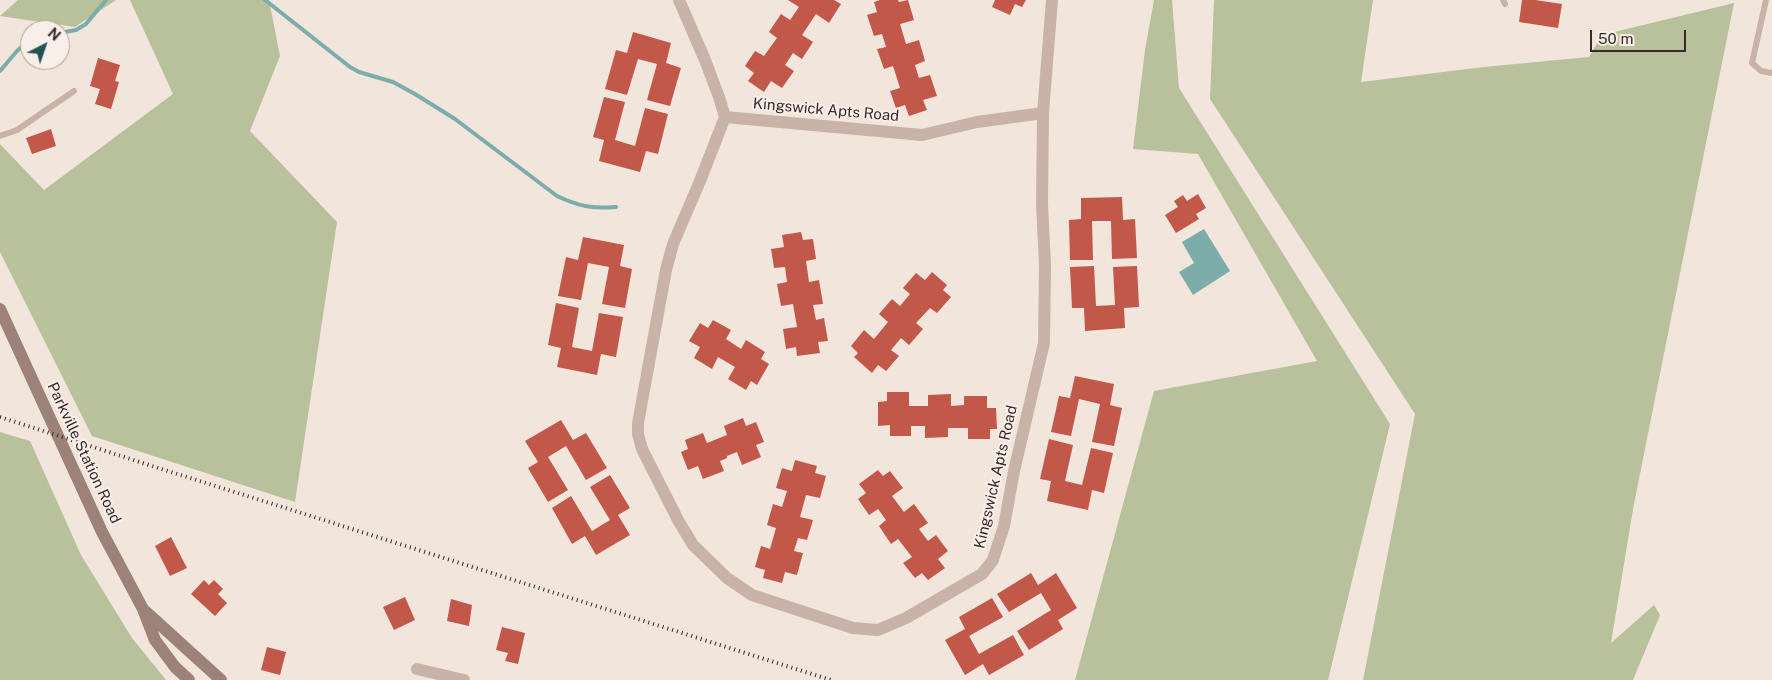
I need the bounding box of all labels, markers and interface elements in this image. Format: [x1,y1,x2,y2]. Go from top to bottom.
north arrow [20,20,70,70]
scale bar [1592,20,1688,52]
text: N [45,25,64,44]
text: 50 m [1598,30,1633,47]
street label: Kingswick Apts Road [752,95,900,125]
street label: Parkville Station Road [43,380,125,526]
street label: Kingswick Apts Road [971,404,1021,550]

